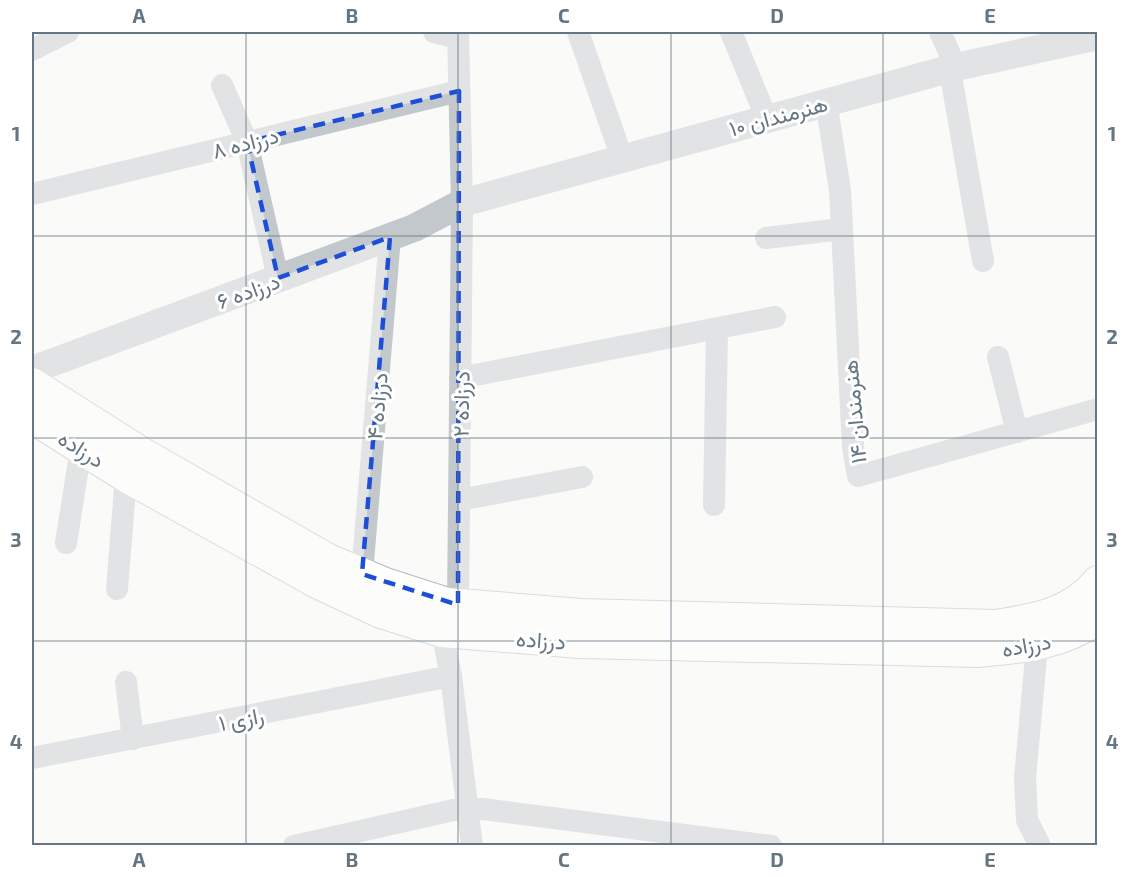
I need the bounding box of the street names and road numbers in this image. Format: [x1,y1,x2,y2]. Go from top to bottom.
street label: هنرمندان ۱۰ [726,89,831,143]
street label: درزاده ۸ [209,121,281,165]
street label: درزاده ۶ [213,267,284,315]
street label: هنرمندان ۱۴ [836,359,872,465]
street label: درزاده ۴ [360,371,394,441]
street label: درزاده ۲ [446,371,476,437]
street label: درزاده [53,424,110,474]
street label: درزاده [515,624,567,656]
street label: درزاده [999,627,1053,663]
street label: رازی ۱ [216,701,266,737]

